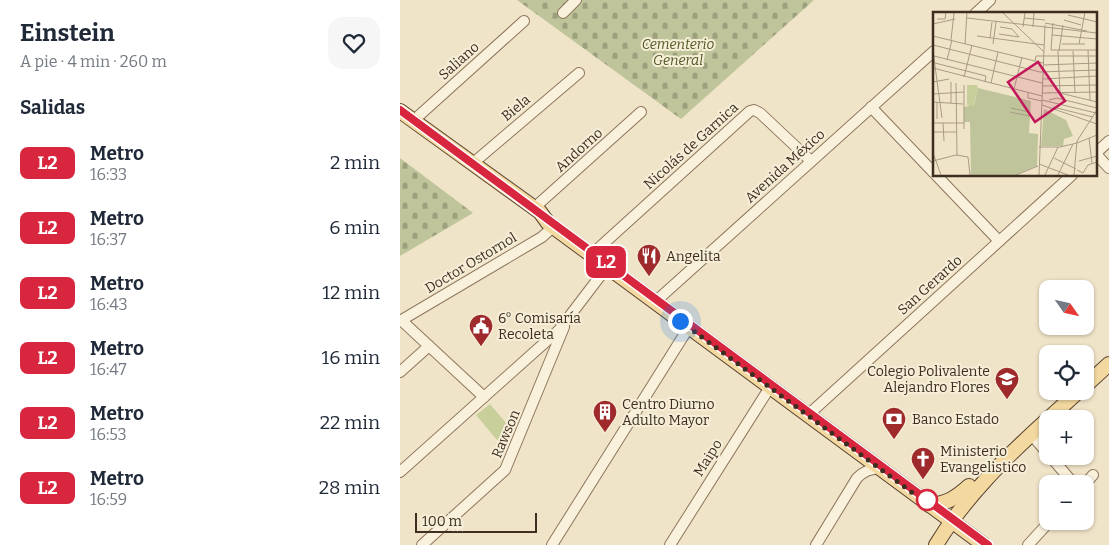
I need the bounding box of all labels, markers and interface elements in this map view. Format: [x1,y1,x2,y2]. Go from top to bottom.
inset map [933,12,1096,176]
button: heart [328,17,380,69]
text: Einstein [20,19,115,47]
park label: Cementerio General [642,36,715,69]
street label: Saliano [435,39,483,83]
text: A pie · 4 min · 260 m [20,52,167,71]
street label: Biela [498,91,534,125]
text: Salidas [20,96,85,119]
street label: Nicolás de Garnica [640,99,742,193]
street label: Andorno [552,124,606,176]
street label: Avenida México [742,126,828,206]
text: Metro [90,142,144,165]
text: 2 min [330,151,380,174]
text: L2 [37,152,58,174]
text: 16:33 [90,165,127,184]
text: Metro [90,207,144,230]
text: 6 min [329,216,380,239]
text: L2 [37,217,58,239]
street label: Doctor Ostornol [422,229,520,297]
text: 16:37 [90,230,126,249]
restaurant icon: Angelita [636,243,662,277]
line badge: L2 [584,246,628,278]
place label: Angelita [666,248,721,265]
text: L2 [596,251,616,273]
street label: San Gerardo [894,252,966,318]
text: Metro [90,272,144,295]
north arrow [1039,280,1094,335]
map controls [1039,280,1094,530]
text: 12 min [322,281,380,304]
text: L2 [37,282,58,304]
text: 16:43 [90,295,128,314]
your location [668,309,693,334]
place label: 6° Comisaría Recoleta [498,310,581,343]
public building icon: 6° Comisaría Recoleta [468,313,494,347]
text: Metro [90,337,144,360]
button: locate [1039,345,1094,400]
text: 16 min [322,346,380,369]
text: L2 [37,347,58,369]
text: 16:47 [90,360,126,379]
place label: Colegio Polivalente Alejandro Flores [867,363,990,396]
school or university icon: Colegio Polivalente Alejandro Flores [994,366,1020,400]
place label: Centro Diurno Adulto Mayor [622,396,715,429]
building icon: Centro Diurno Adulto Mayor [592,399,618,433]
text: Metro [90,402,144,425]
bank icon: Banco Estado [881,406,907,440]
street label: Rawson [488,407,524,461]
button: + [1039,410,1094,465]
text: 22 min [320,411,380,434]
place label: Banco Estado [912,411,999,428]
text: L2 [37,412,58,434]
text: 16:53 [90,425,127,444]
street label: Maipo [690,436,726,480]
place label: Ministerio Evangelistico [940,443,1026,476]
church icon: Ministerio Evangelistico [910,446,936,480]
text: Metro [90,467,144,490]
button: − [1039,475,1094,530]
text: 28 min [319,476,380,499]
text: L2 [37,477,58,499]
unlabelled marker [916,489,938,511]
text: 16:59 [90,490,127,509]
scale bar [415,510,538,533]
text: 100 m [422,513,462,530]

